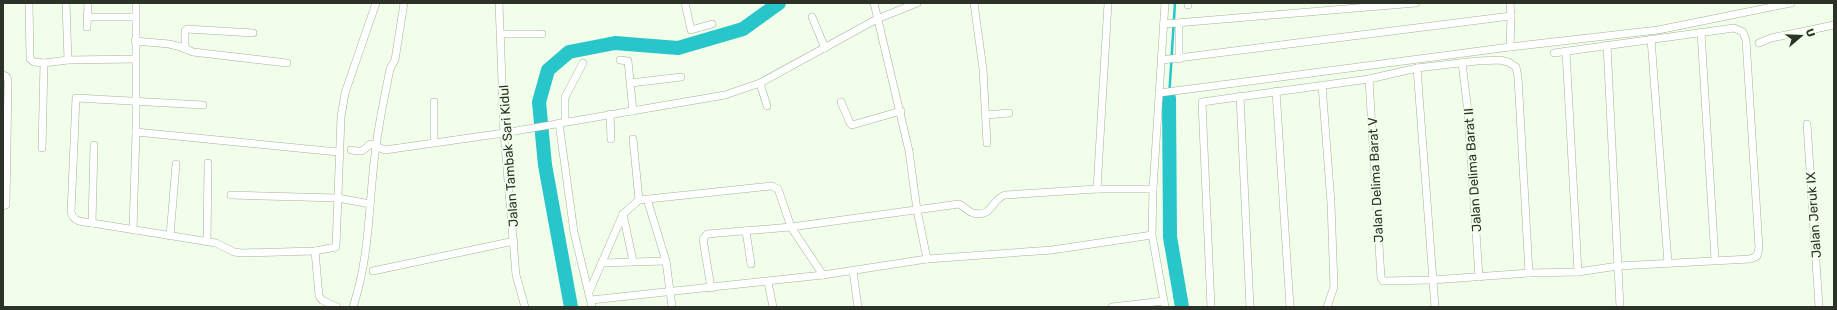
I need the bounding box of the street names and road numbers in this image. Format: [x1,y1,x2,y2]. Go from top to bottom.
street label: Jalan Tambak Sari Kidul [496,84,521,228]
street label: Jalan Delima Barat II [1461,107,1484,233]
street label: Jalan Delima Barat V [1365,116,1386,243]
street label: Jalan Jeruk IX [1803,171,1824,259]

